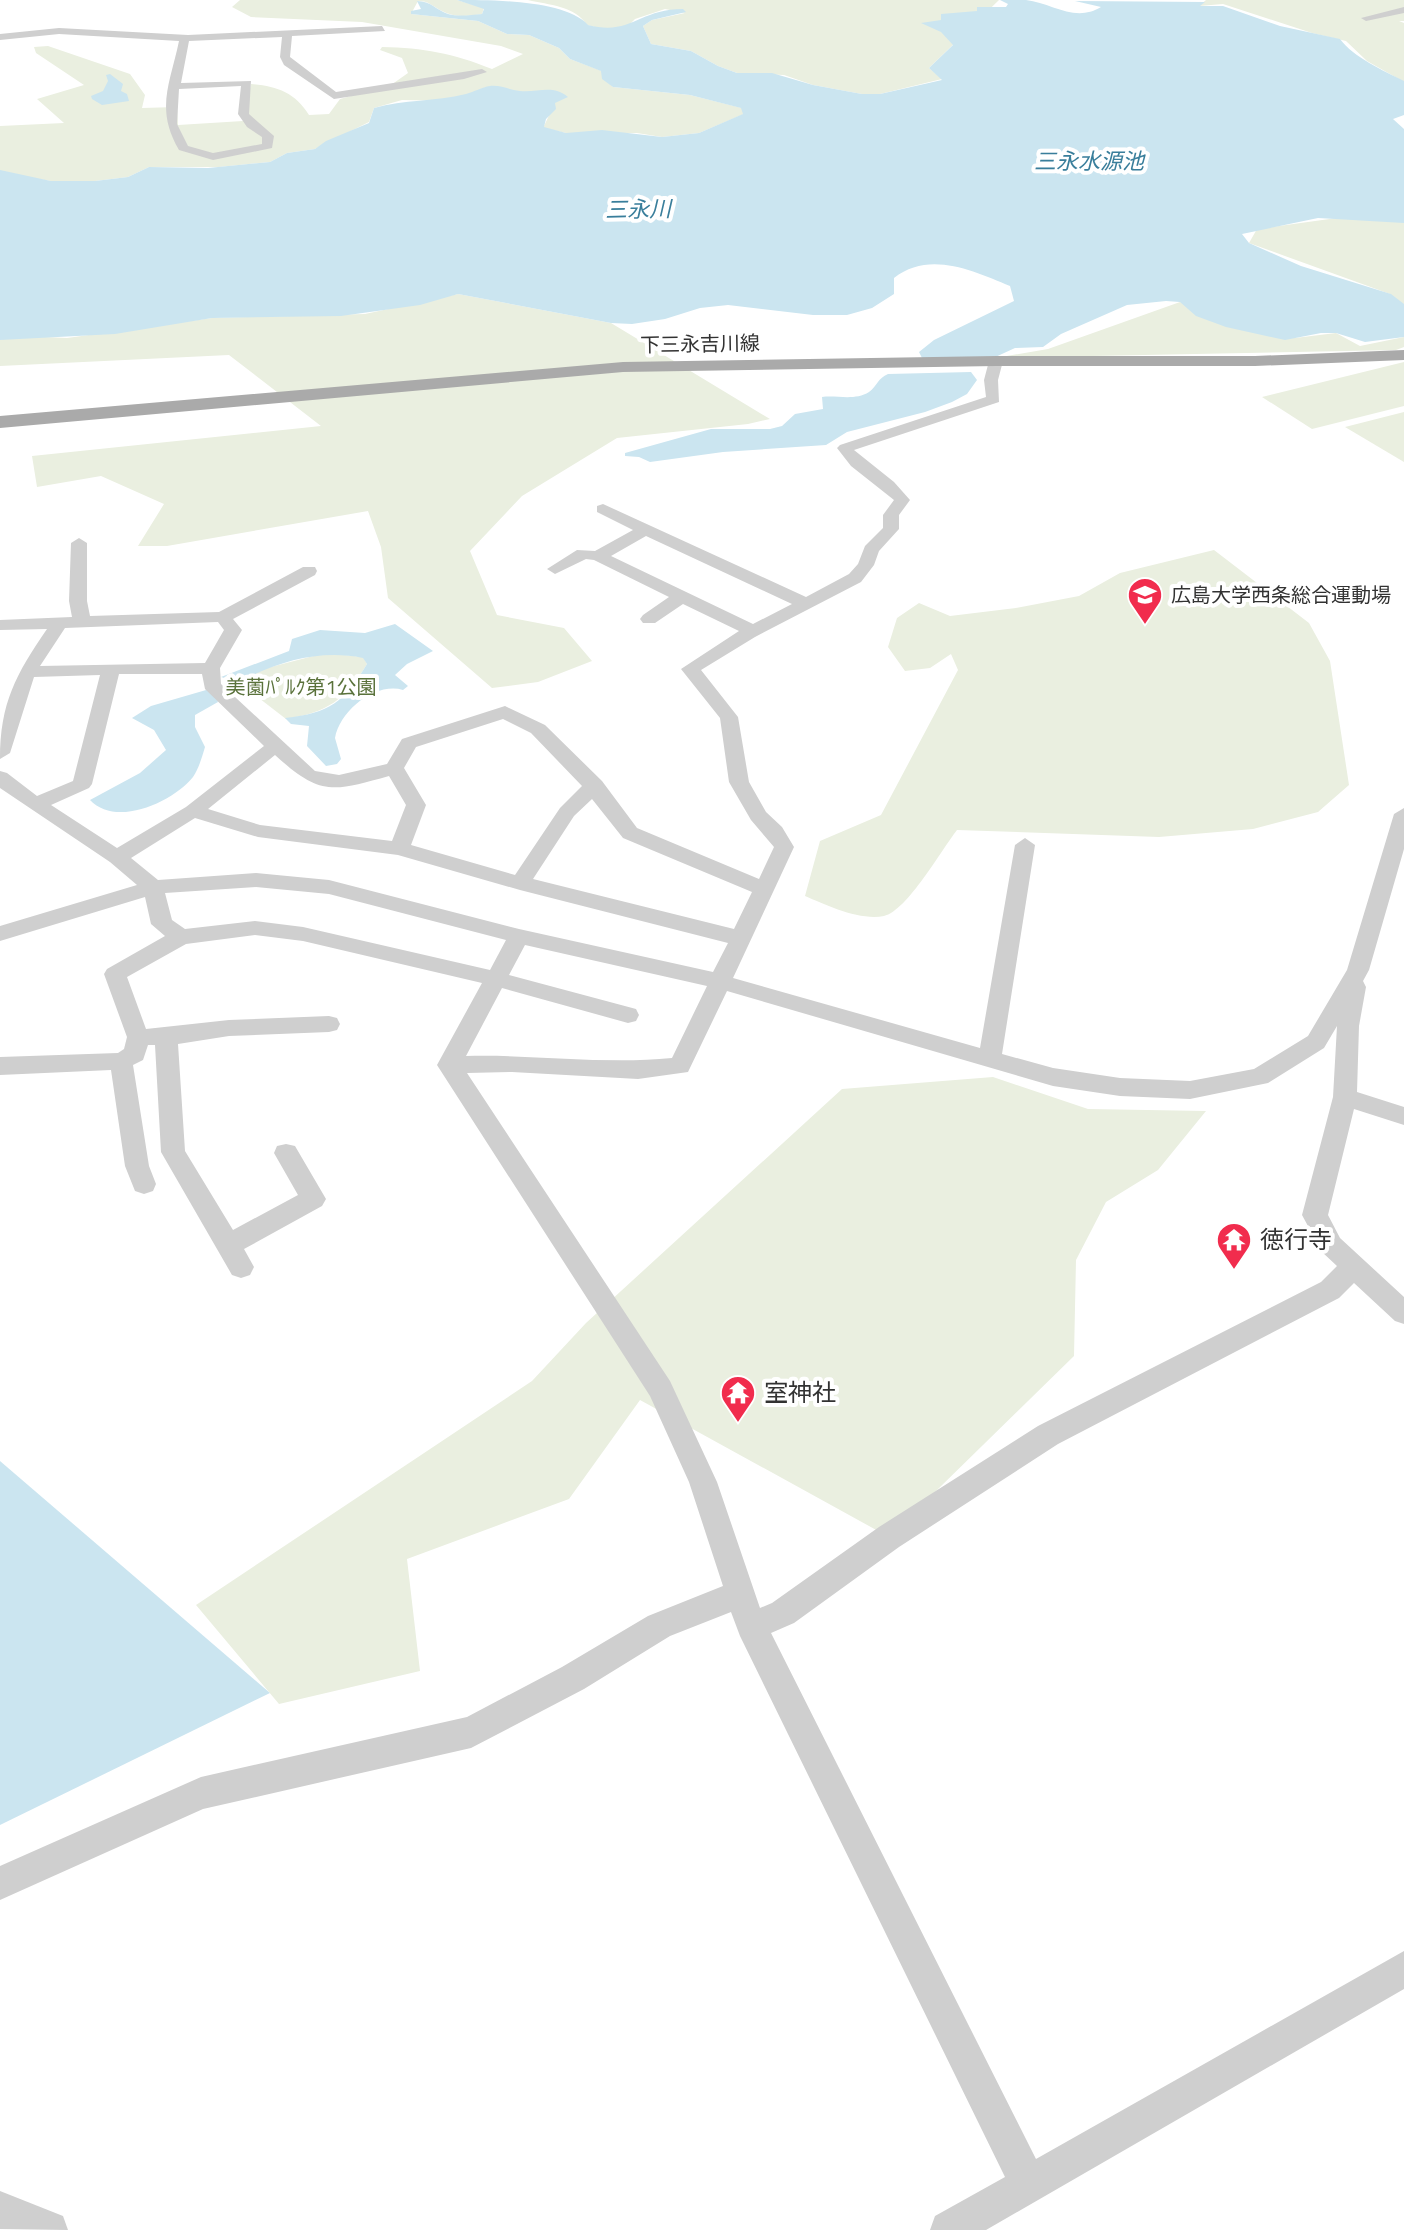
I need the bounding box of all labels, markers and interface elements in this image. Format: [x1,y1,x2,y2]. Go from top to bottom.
water label: 三永水源池 [1034,144,1146,178]
water label: 三永川 [605,191,673,227]
street label: 下三永吉川線 [640,327,760,360]
school or university icon: 広島大学西条総合運動場 [1126,576,1164,626]
place label: 広島大学西条総合運動場 [1171,579,1391,610]
park label: 美薗ﾊﾟﾙｸ第1公園 [225,671,377,702]
temple icon: 徳行寺 [1215,1221,1253,1271]
place label: 徳行寺 [1260,1221,1332,1257]
temple icon: 室神社 [719,1374,757,1424]
place label: 室神社 [764,1374,836,1410]

